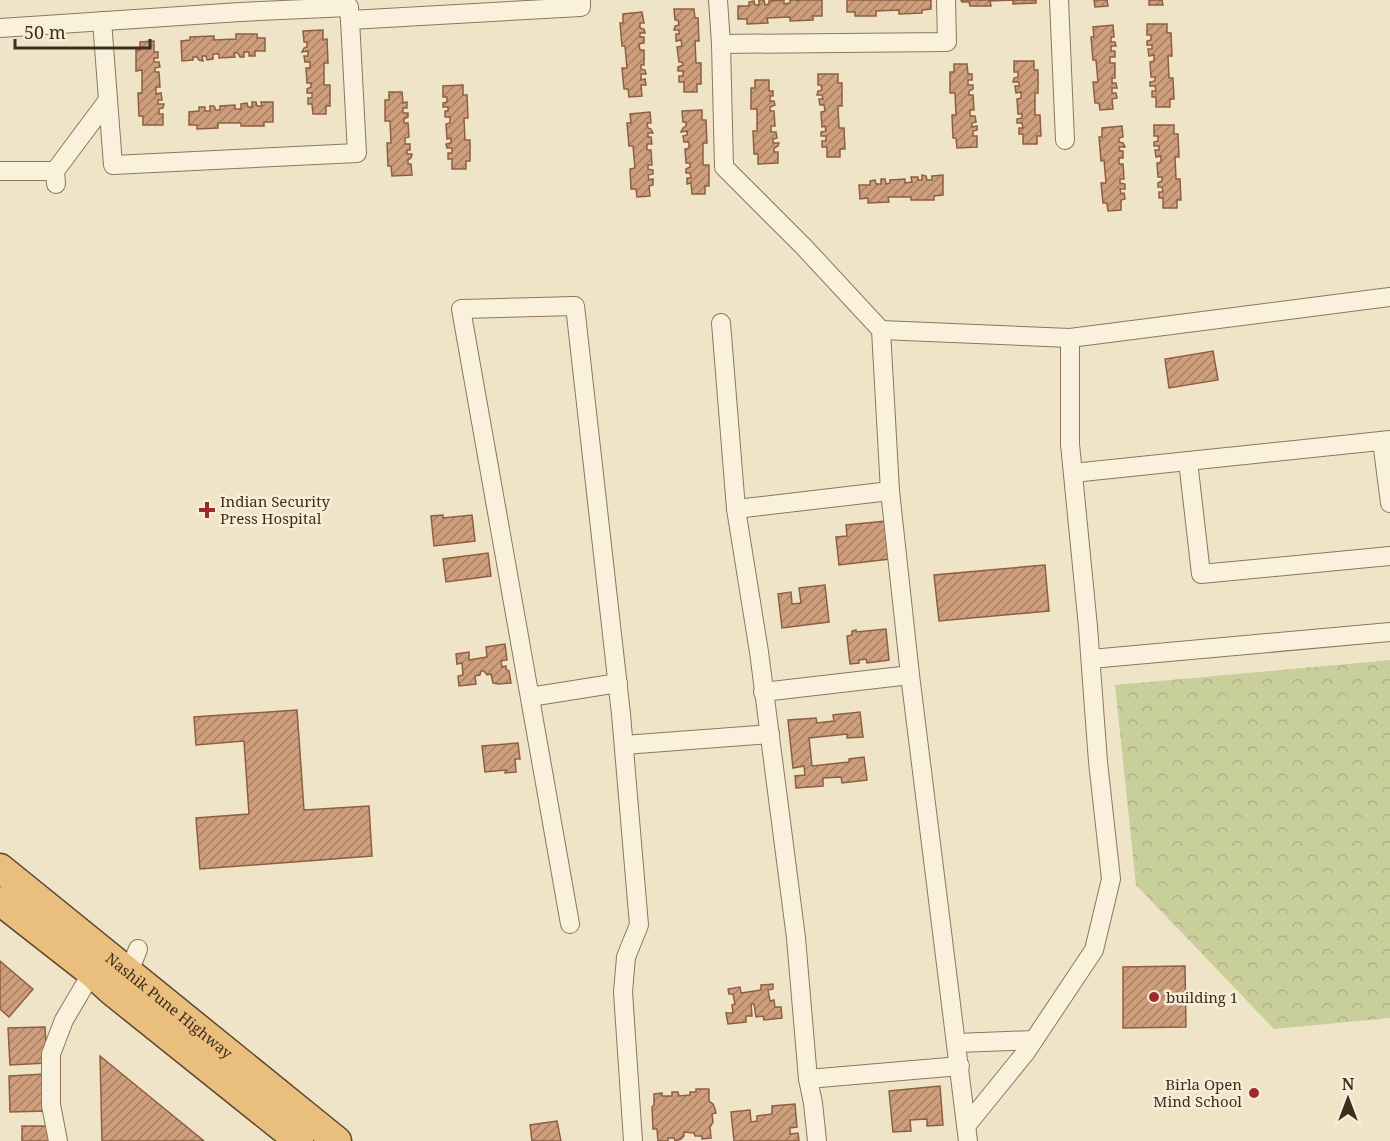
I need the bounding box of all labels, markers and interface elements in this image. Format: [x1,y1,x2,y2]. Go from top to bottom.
scale bar [15,12,150,50]
text: 50 m [24,20,66,44]
place label: Indian Security Press Hospital [220,491,330,528]
marker: Indian Security Press Hospital [198,501,216,519]
street label: Nashik Pune Highway [102,948,237,1063]
place label: building 1 [1166,987,1238,1007]
marker: building 1 [1147,990,1161,1004]
north arrow [1318,1069,1378,1129]
text: N [1342,1073,1355,1095]
place label: Birla Open Mind School [1153,1074,1242,1111]
marker: Birla Open Mind School [1247,1086,1261,1100]

